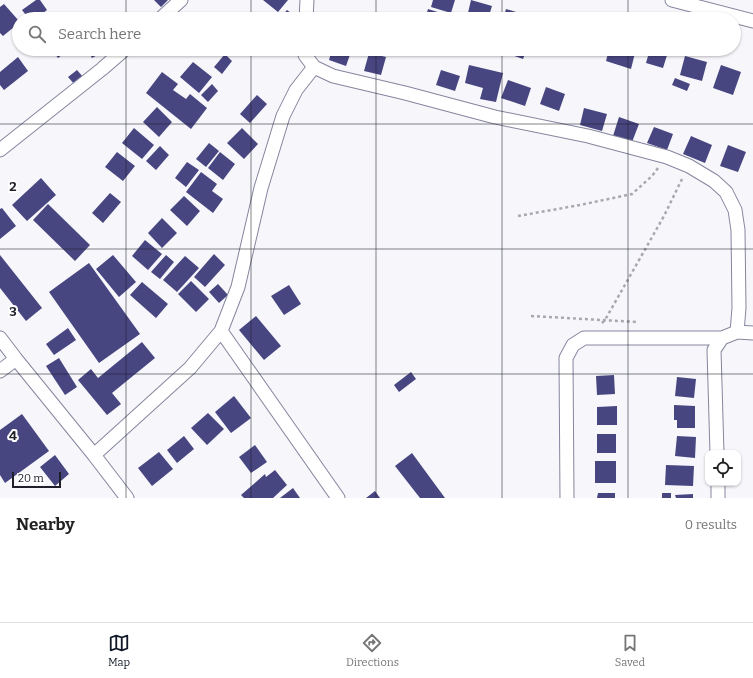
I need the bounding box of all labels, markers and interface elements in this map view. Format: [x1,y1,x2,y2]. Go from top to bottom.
search box [12,12,741,56]
icon: search [26,23,48,45]
text: Search here [58,25,141,43]
text: 2 [9,179,17,194]
text: 3 [9,304,17,319]
text: 4 [9,428,17,443]
map controls [705,450,741,486]
button: locate [705,450,741,486]
scale bar [12,470,61,489]
text: 20 m [18,472,44,485]
text: Nearby [16,514,75,535]
text: 0 results [685,517,737,532]
tab: Map [108,632,130,669]
tab: Directions [346,632,399,669]
tab: Saved [615,632,645,669]

